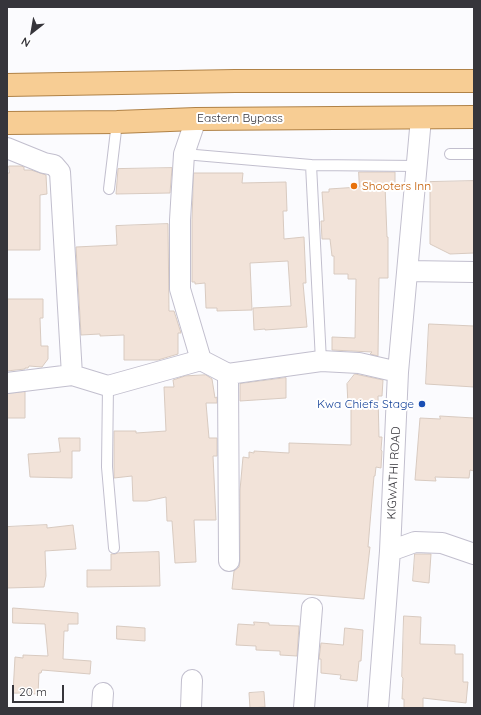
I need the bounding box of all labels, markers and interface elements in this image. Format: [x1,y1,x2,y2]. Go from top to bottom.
north arrow [12,12,52,52]
text: N [19,34,33,50]
street label: Eastern Bypass [197,111,283,125]
place label: Shooters Inn [362,179,431,193]
marker: Shooters Inn [349,181,359,191]
place label: Kwa Chiefs Stage [317,397,414,411]
marker: Kwa Chiefs Stage [417,399,427,409]
street label: KIGWATHI ROAD [384,426,404,520]
scale bar [14,677,66,703]
text: 20 m [19,684,47,699]

